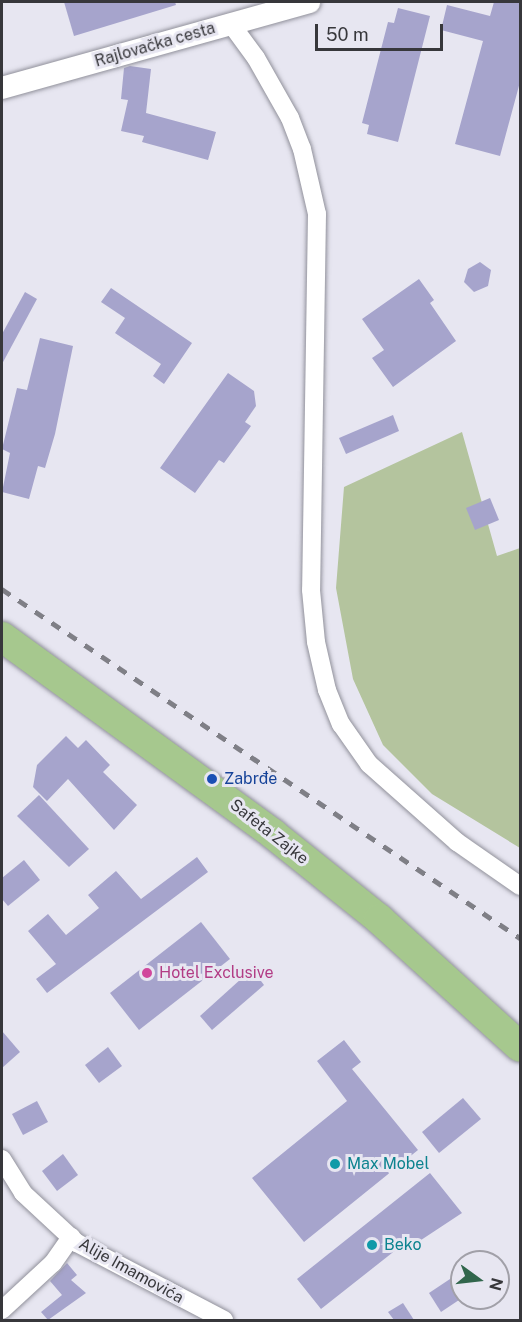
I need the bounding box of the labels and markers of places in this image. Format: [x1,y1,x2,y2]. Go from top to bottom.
place label: Zabrđe [224,769,277,789]
marker: Zabrđe [205,772,219,786]
place label: Hotel Exclusive [159,963,274,983]
marker: Hotel Exclusive [140,966,154,980]
place label: Max Mobel [347,1154,429,1174]
marker: Max Mobel [328,1157,342,1171]
place label: Beko [384,1235,422,1255]
marker: Beko [365,1238,379,1252]

